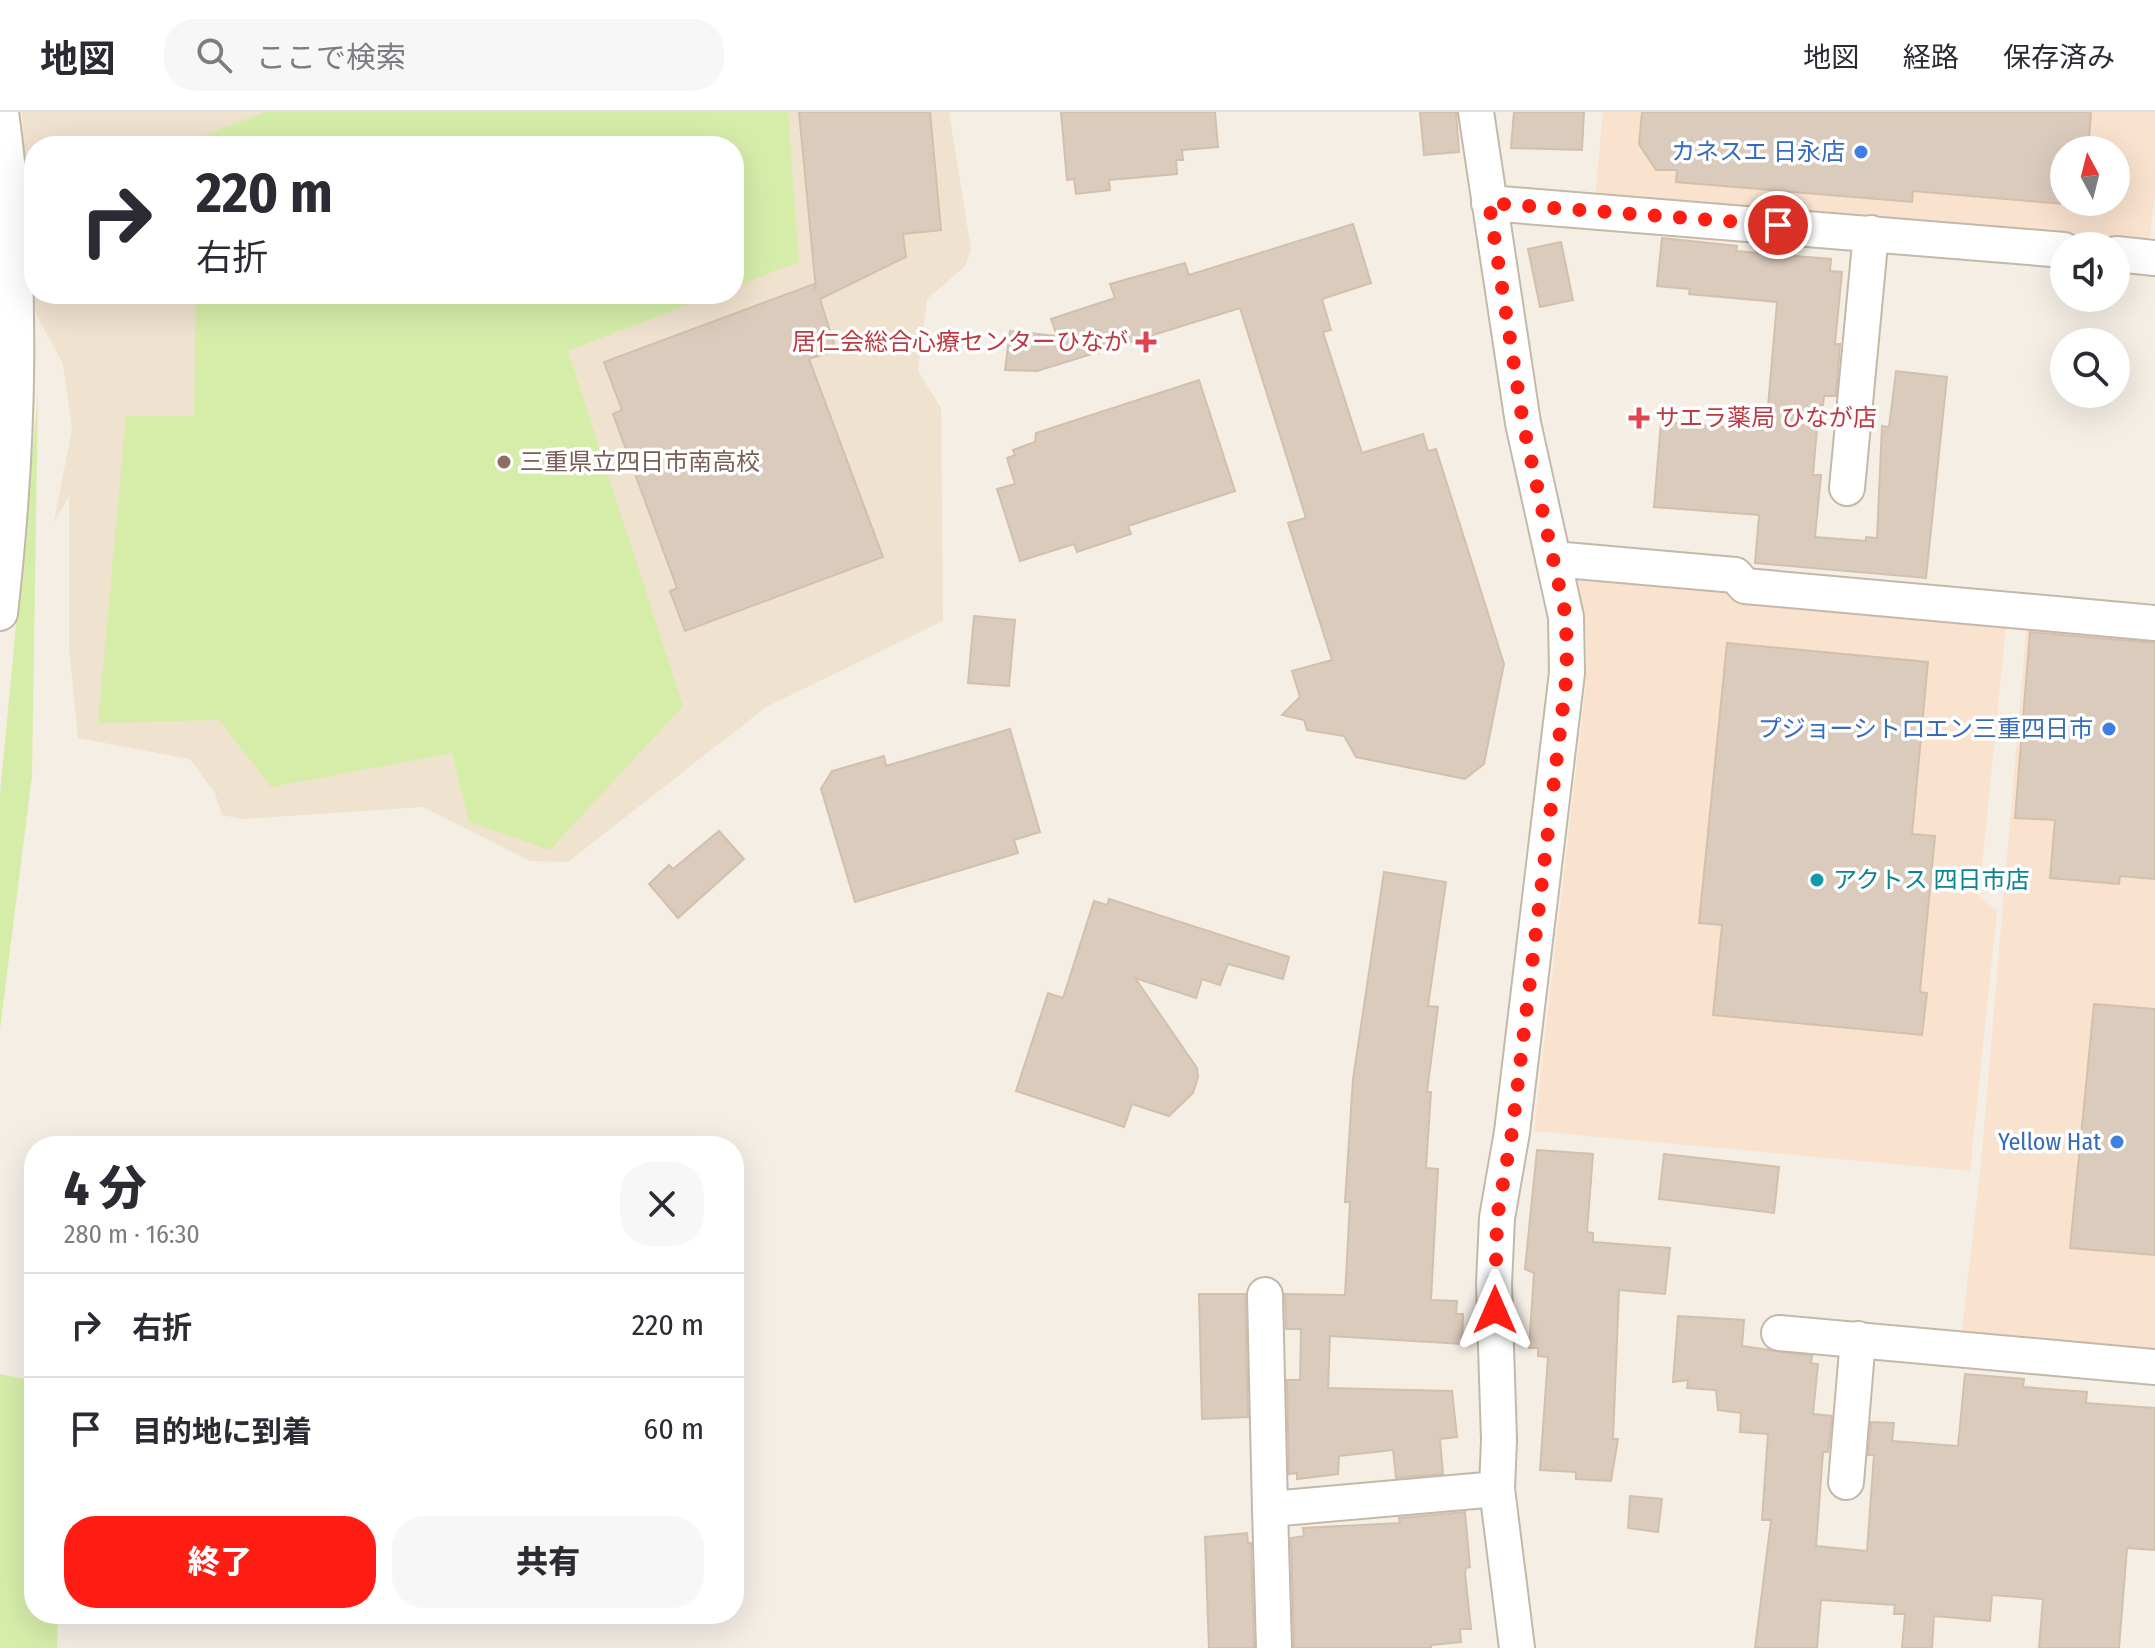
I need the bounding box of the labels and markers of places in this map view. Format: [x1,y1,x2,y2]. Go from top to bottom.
place label: カネスエ 日永店 [1671,138,1845,166]
marker: カネスエ 日永店 [1852,143,1870,161]
pin [1744,191,1812,259]
place label: 居仁会総合心療センターひなが [792,328,1128,356]
marker: 居仁会総合心療センターひなが [1135,331,1157,353]
place label: サエラ薬局 ひなが店 [1655,404,1877,432]
marker: サエラ薬局 ひなが店 [1630,409,1648,427]
place label: 三重県立四日市南高校 [520,448,760,476]
marker: 三重県立四日市南高校 [495,453,513,471]
place label: プジョーシトロエン三重四日市 [1757,715,2093,743]
marker: プジョーシトロエン三重四日市 [2100,720,2118,738]
place label: アクトス 四日市店 [1833,866,2029,894]
marker: アクトス 四日市店 [1808,871,1826,889]
place label: Yellow Hat [1998,1128,2101,1156]
marker: Yellow Hat [2108,1133,2126,1151]

